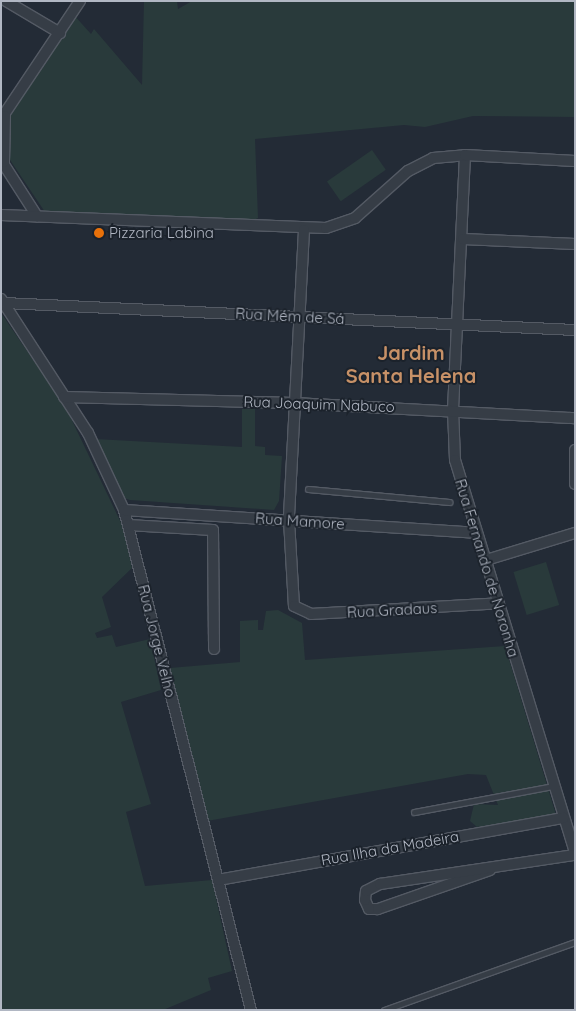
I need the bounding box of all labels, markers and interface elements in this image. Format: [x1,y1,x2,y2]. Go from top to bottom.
place label: Pizzaria Labina [109,224,214,242]
marker: Pizzaria Labina [93,227,105,239]
street label: Rua Mém de Sá [235,304,345,328]
district label: Jardim Santa Helena [346,340,476,387]
street label: Rua Joaquim Nabuco [243,392,395,416]
street label: Rua Fernando de Noronha [451,477,523,659]
street label: Rua Mamore [255,509,345,533]
street label: Rua Jorge Velho [134,583,180,699]
street label: Rua Gradaus [346,599,438,621]
street label: Rua Ilha da Madeira [320,827,460,869]

